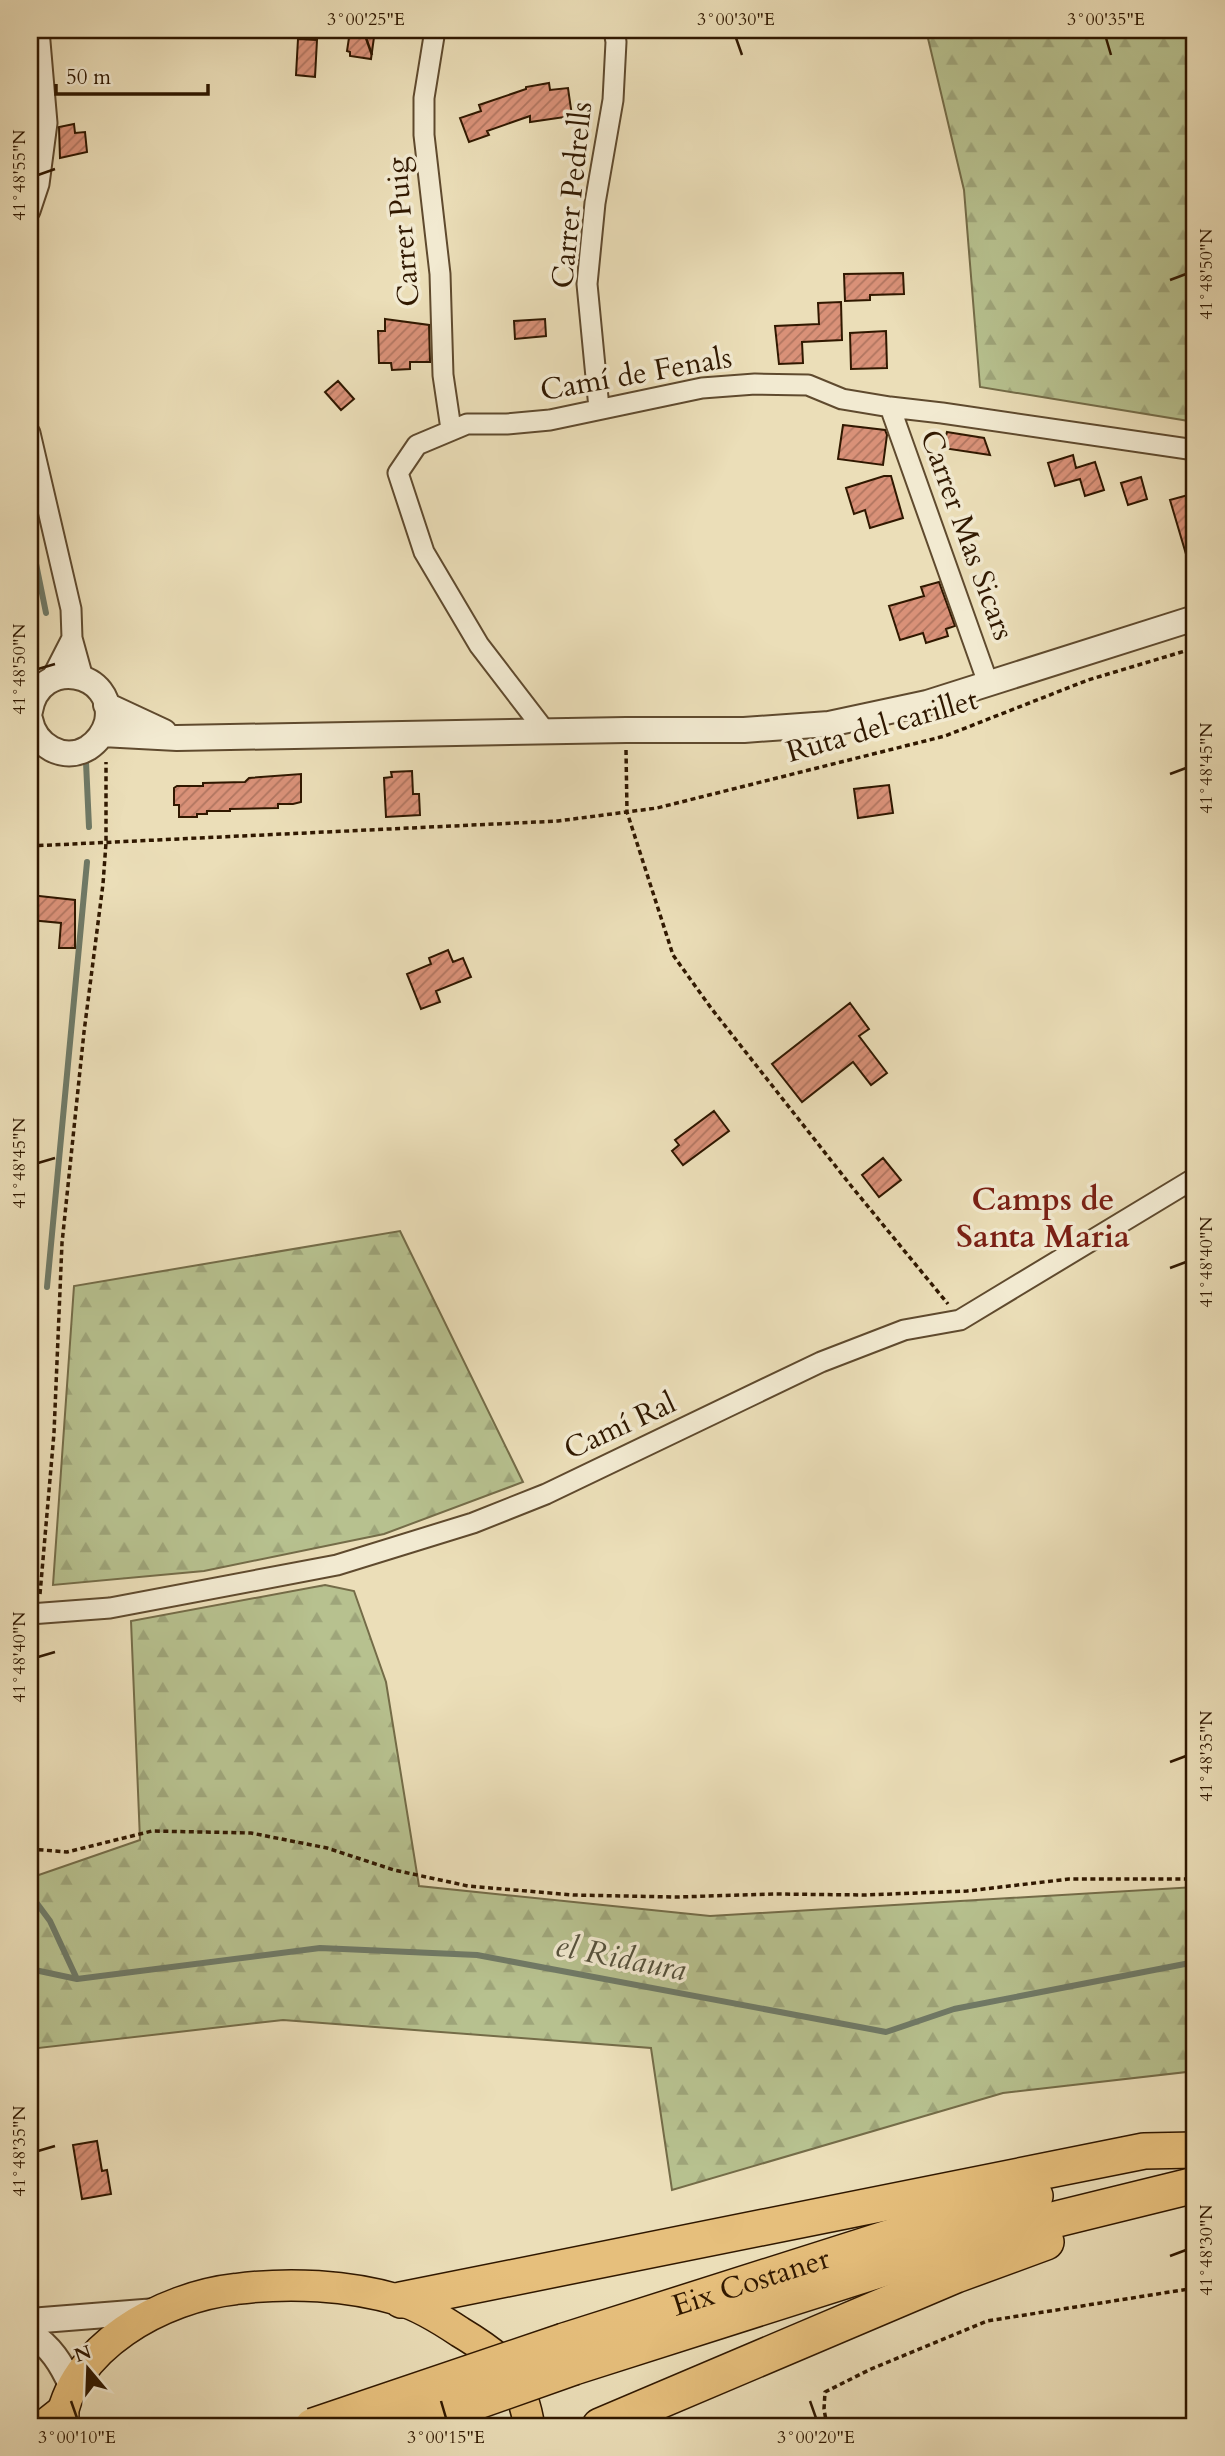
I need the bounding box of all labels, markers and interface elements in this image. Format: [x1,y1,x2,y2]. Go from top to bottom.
text: 3°00'25"E [327,7,405,32]
text: 3°00'30"E [697,7,775,32]
text: 3°00'35"E [1067,7,1145,32]
scale bar [56,52,208,96]
text: 50 m [66,63,111,92]
street label: Carrer Pedrells [542,100,602,290]
text: 41°48'55"N [7,129,32,221]
street label: Carrer Puig [376,155,430,308]
text: 41°48'50"N [1194,228,1219,320]
street label: Camí de Fenals [537,337,735,411]
street label: Carrer Mas Sicars [910,424,1024,646]
text: 41°48'50"N [7,623,32,715]
street label: Ruta del carillet [781,679,983,773]
text: 41°48'45"N [1194,722,1219,814]
text: 41°48'45"N [7,1117,32,1209]
district label: Camps de Santa Maria [956,1178,1130,1259]
text: 41°48'40"N [1194,1216,1219,1308]
street label: Camí Ral [557,1382,683,1470]
text: 41°48'40"N [7,1611,32,1703]
text: 41°48'35"N [1194,1710,1219,1802]
water label: el Ridaura [552,1924,690,1992]
text: 41°48'35"N [7,2105,32,2197]
text: 41°48'30"N [1194,2204,1219,2296]
street label: Eix Costaner [667,2237,835,2326]
north arrow [52,2334,122,2404]
text: N [71,2339,95,2369]
text: 3°00'10"E [38,2425,116,2450]
text: 3°00'15"E [407,2425,485,2450]
text: 3°00'20"E [777,2425,855,2450]

